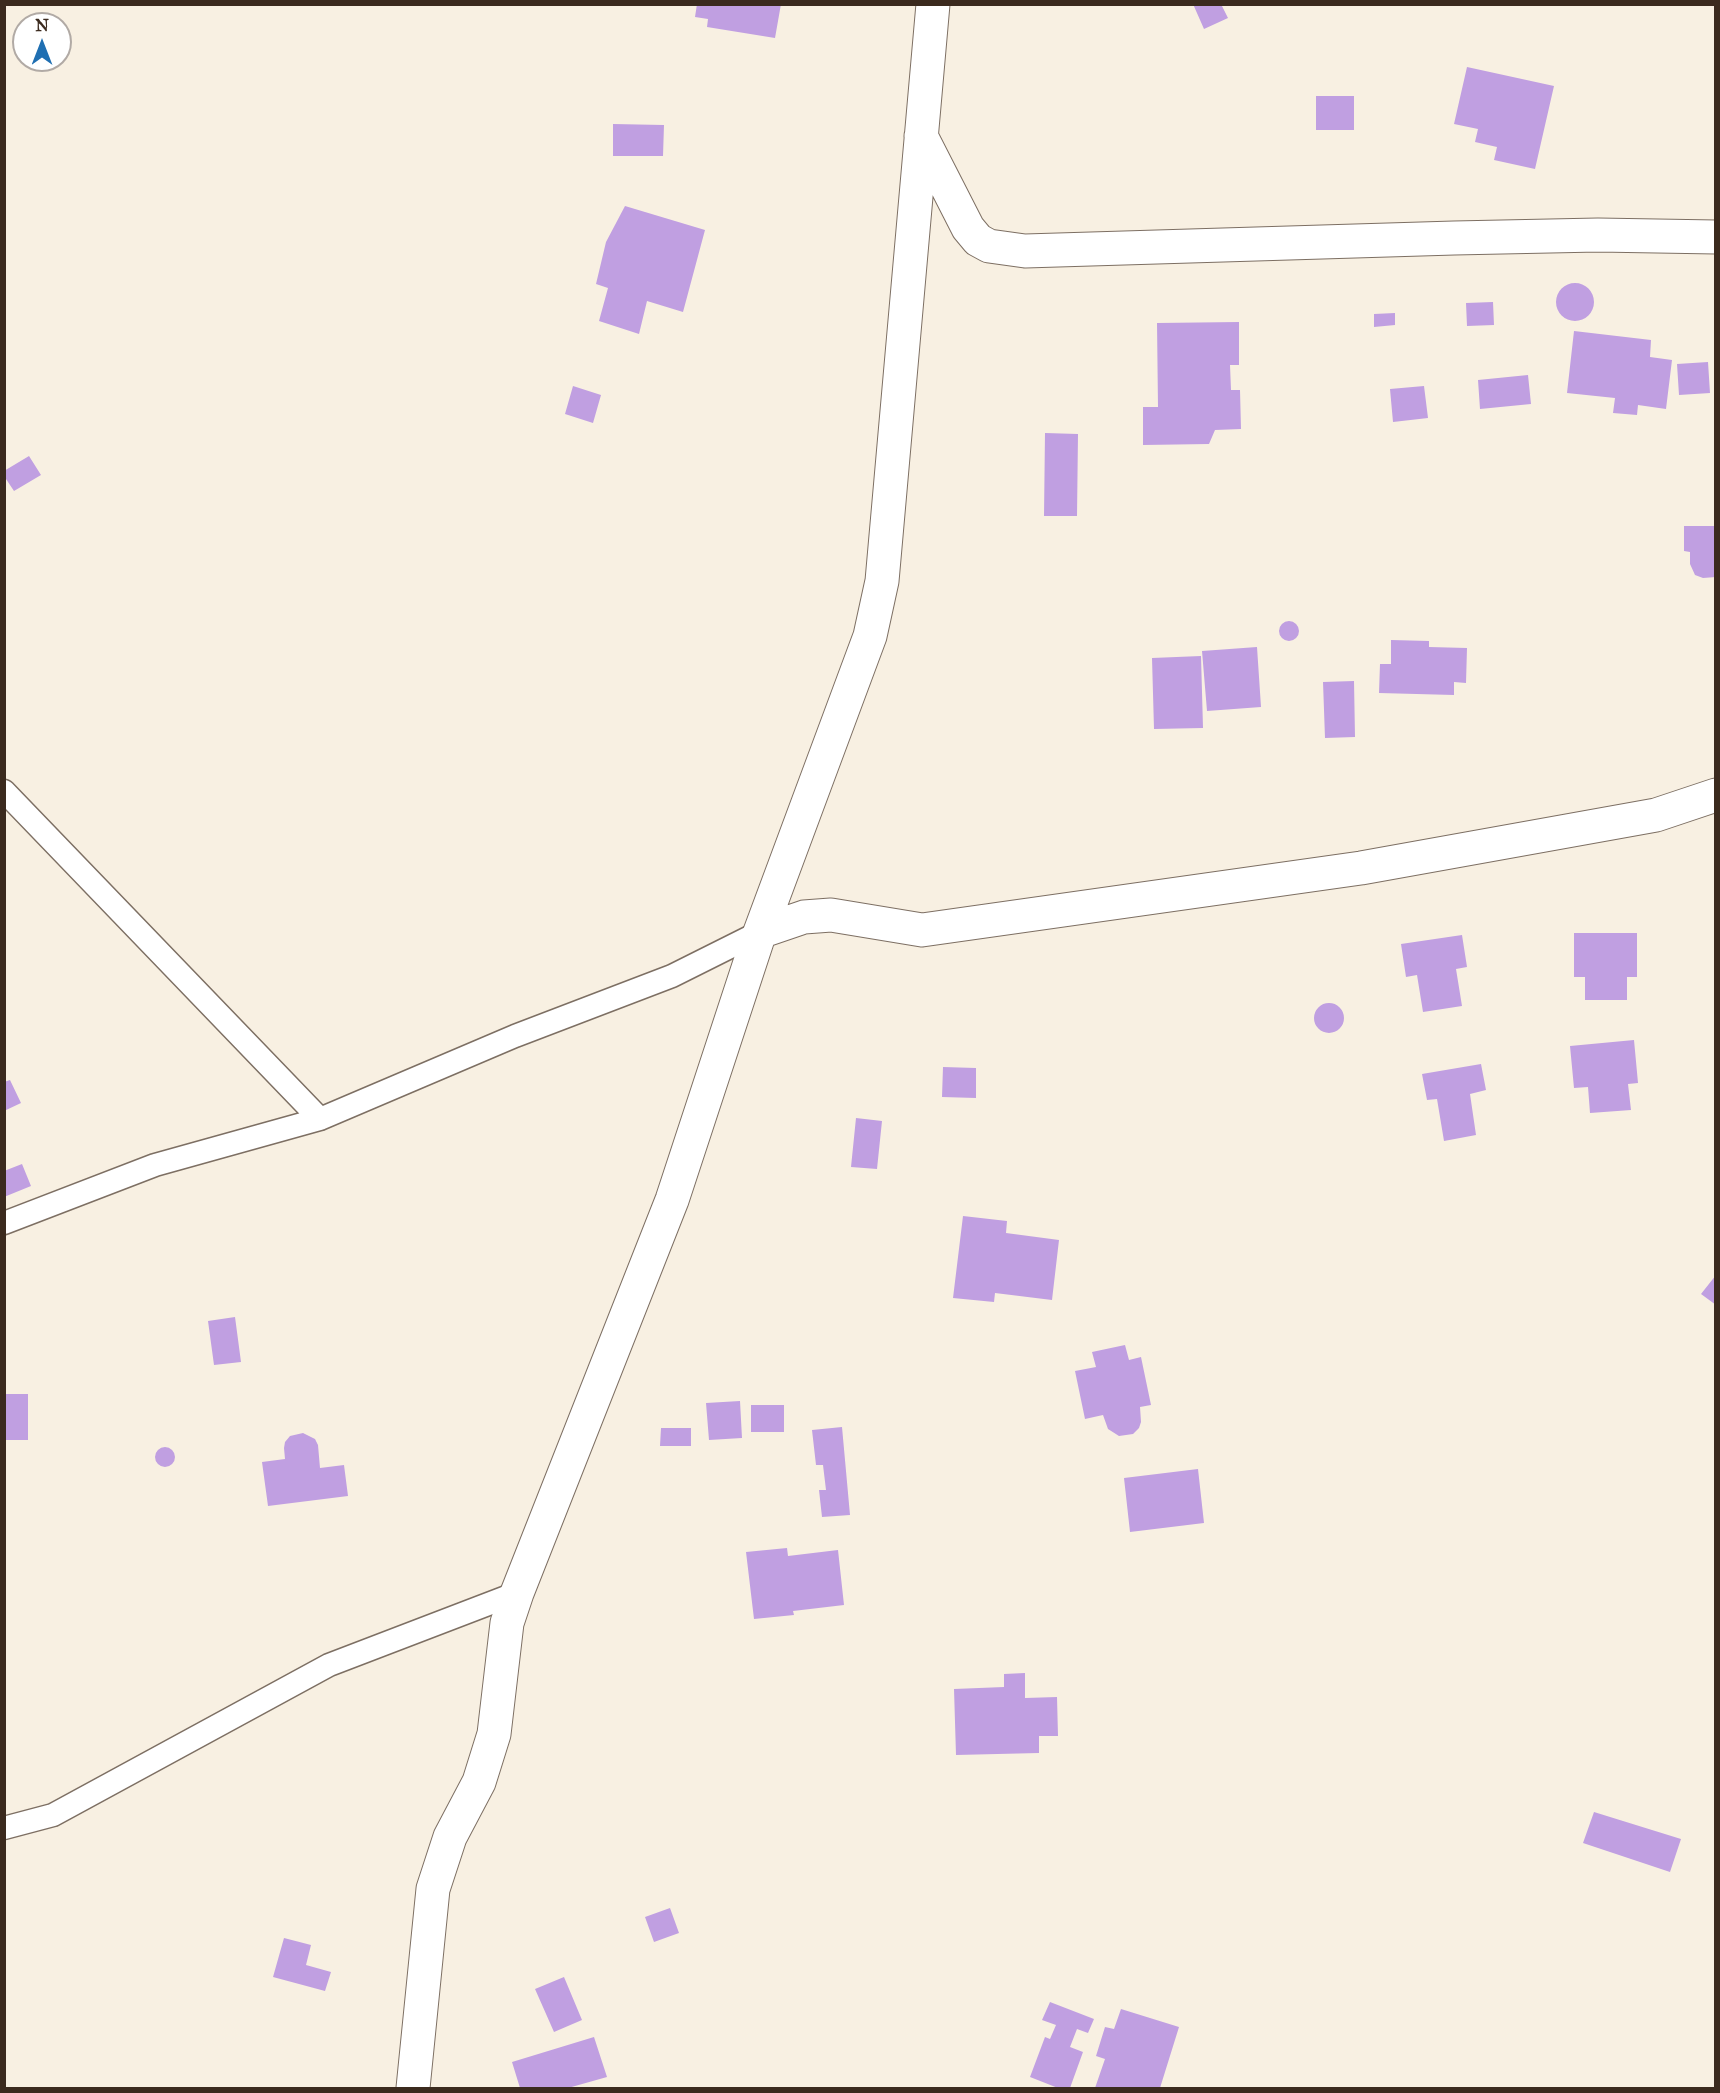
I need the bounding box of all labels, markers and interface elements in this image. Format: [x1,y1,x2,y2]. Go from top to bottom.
north arrow [12,12,72,72]
text: N [35,16,49,35]

